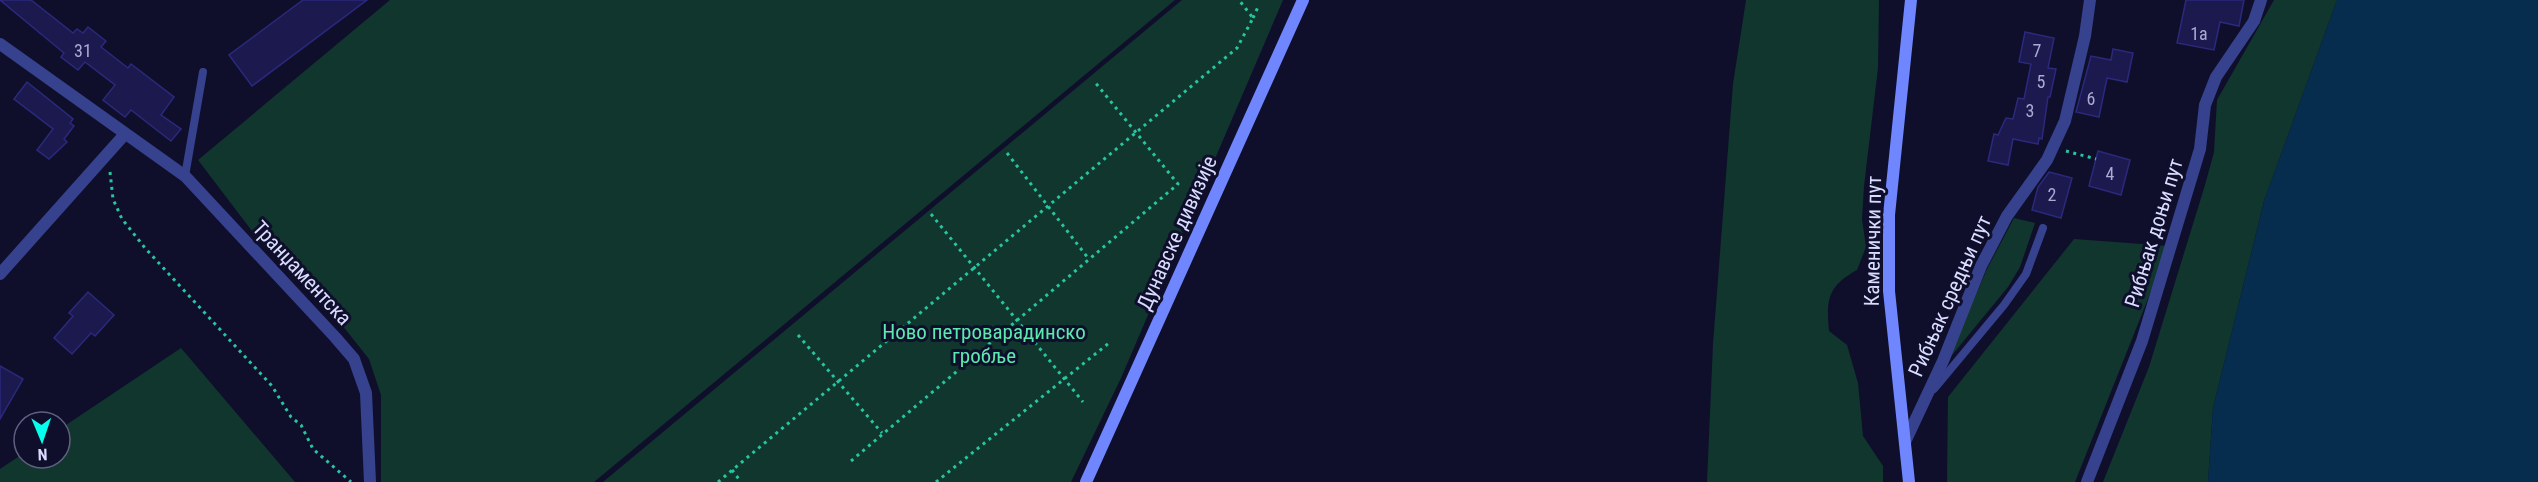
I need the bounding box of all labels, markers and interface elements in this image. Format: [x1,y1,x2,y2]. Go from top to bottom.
house number: 1a [2190,23,2208,44]
house number: 31 [74,40,92,61]
house number: 7 [2033,40,2042,61]
house number: 5 [2037,71,2046,92]
house number: 6 [2087,88,2095,109]
house number: 3 [2026,100,2034,121]
street label: Дунавске дивизије [1132,152,1222,314]
street label: Рибњак доњи пут [2120,156,2188,310]
house number: 4 [2106,163,2115,184]
street label: Каменички пут [1860,175,1886,307]
house number: 2 [2048,184,2057,205]
street label: Рибњак средњи пут [1904,212,1996,380]
street label: Транџаментска [248,216,356,330]
park label: Ново петроварадинско гробље [882,320,1086,368]
north arrow [12,410,72,470]
text: N [37,445,48,464]

